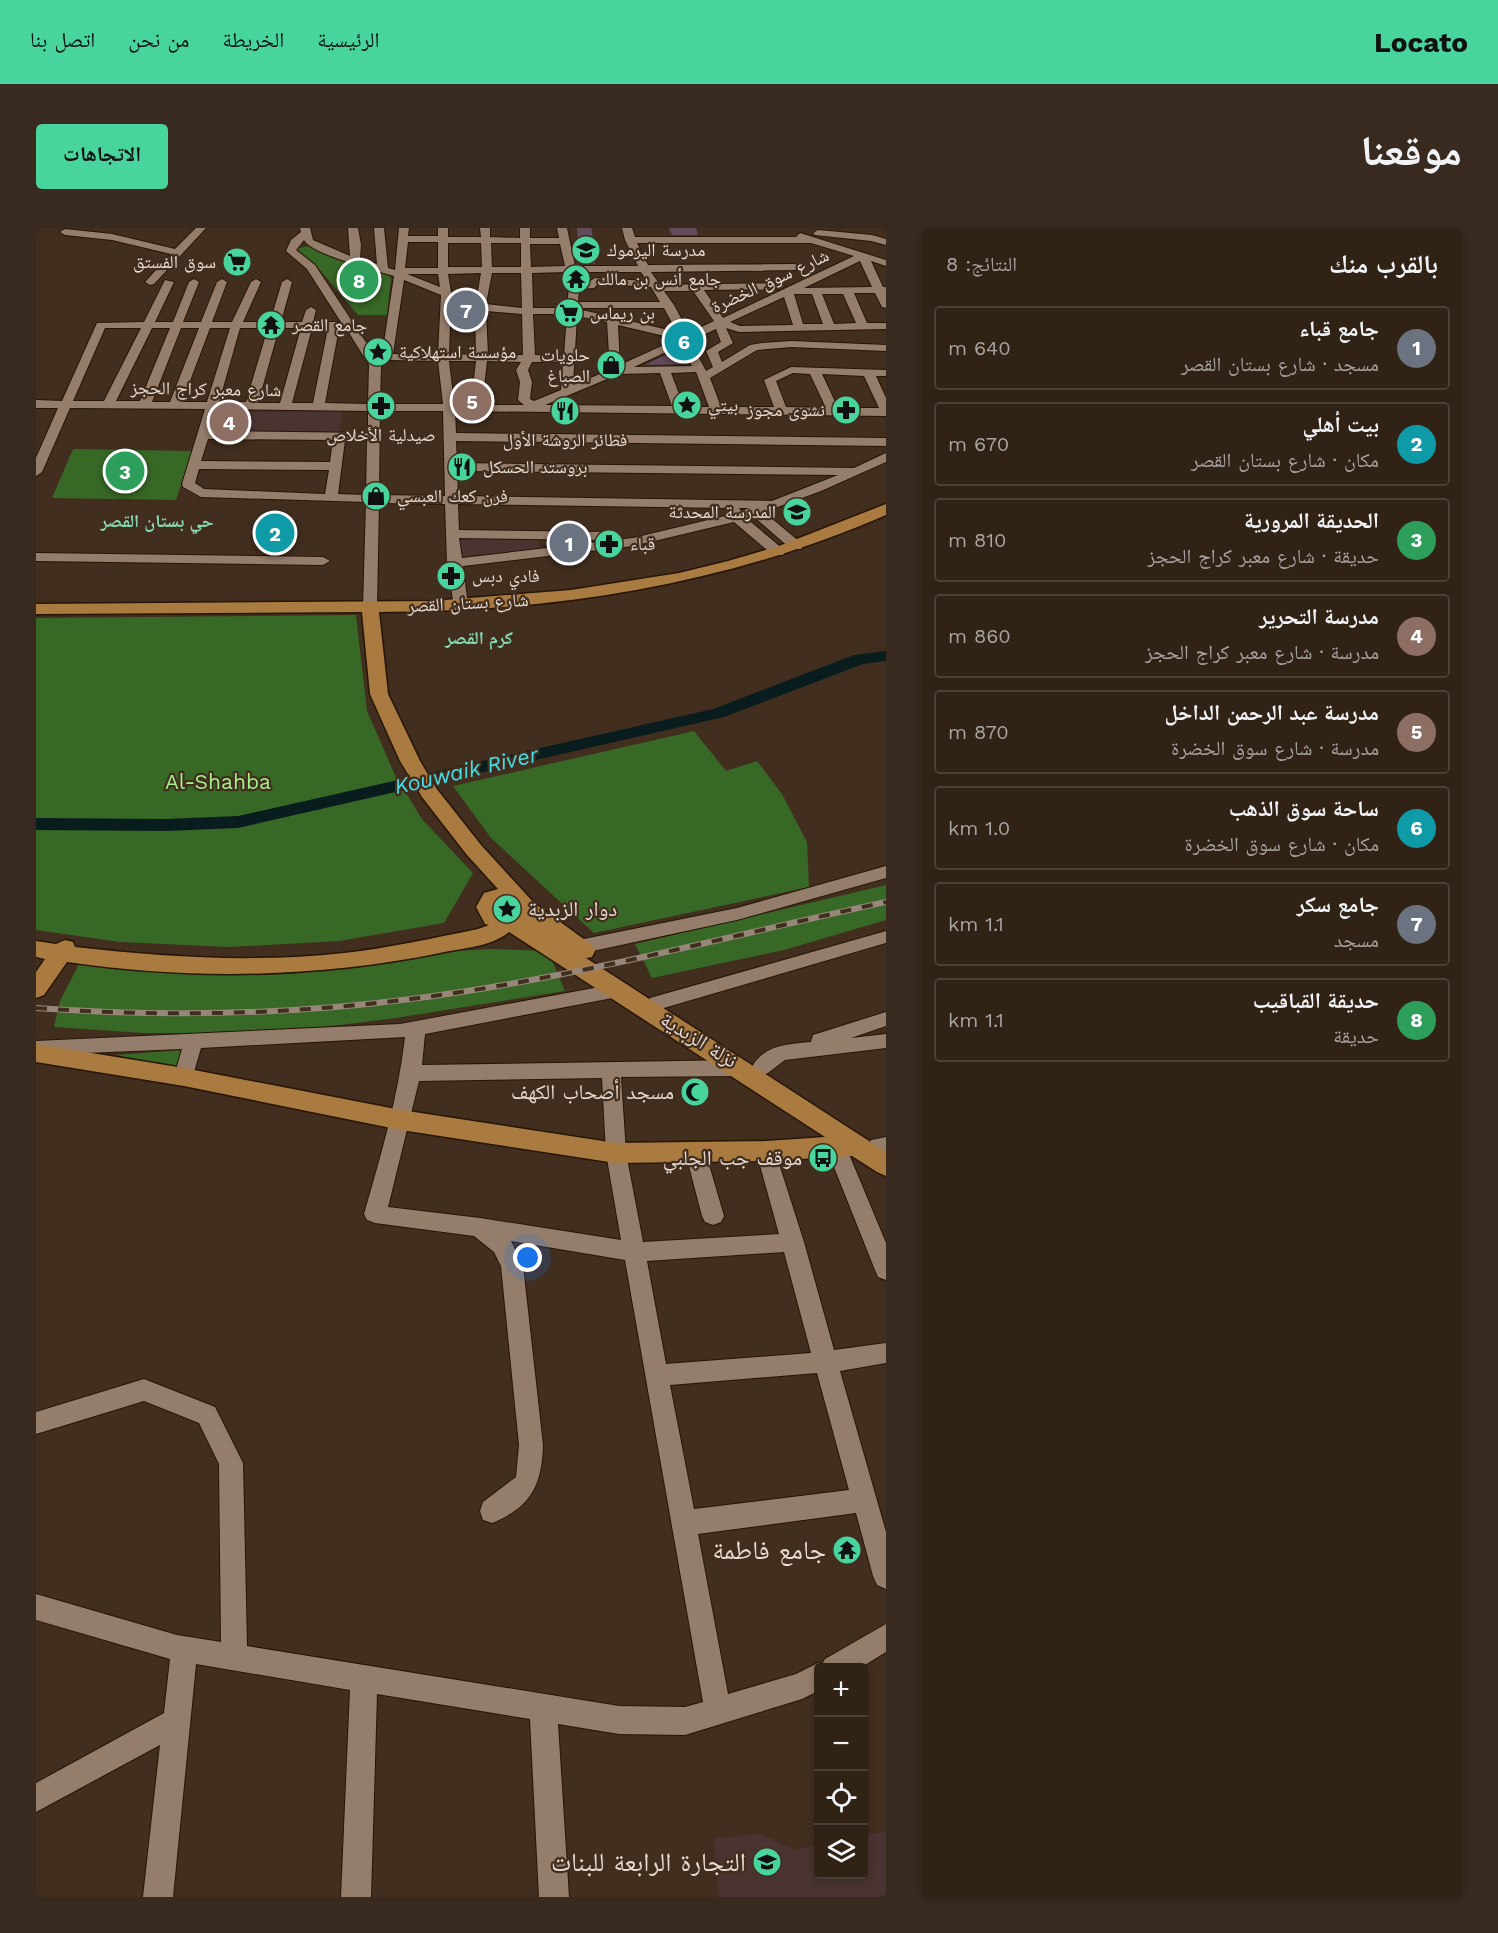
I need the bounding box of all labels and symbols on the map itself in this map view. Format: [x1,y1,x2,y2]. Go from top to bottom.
school or university icon: مدرسة اليرموك [570,234,602,266]
place label: مدرسة اليرموك [607,239,705,260]
street label: شارع سوق الخضرة [708,244,832,318]
supermarket icon: سوق الفستق [221,246,253,278]
place label: سوق الفستق [133,251,216,273]
pin: 8 [340,257,378,302]
temple icon: جامع أنس بن مالك [560,263,592,295]
place label: جامع أنس بن مالك [597,268,721,291]
pin: 7 [446,288,486,332]
supermarket icon: بن ريماس [553,297,585,329]
place label: بن ريماس [590,302,655,324]
temple icon: جامع القصر [255,309,287,341]
place label: جامع القصر [291,314,367,337]
pin: 6 [664,318,704,364]
place icon: مؤسسة استهلاكية [362,336,394,368]
place label: مؤسسة استهلاكية [399,341,516,362]
place label: حلويات الصباغ [541,344,590,387]
shop icon: حلويات الصباغ [595,349,627,381]
street label: شارع معبر كراج الحجز [129,377,282,402]
pin: 5 [452,378,492,423]
place icon: بيتي [671,389,703,421]
pharmacy icon: صيدلية اﻷخلاص [365,390,397,422]
place label: بيتي [708,394,738,420]
pharmacy icon: نشوى مجوز [830,394,862,426]
restaurant icon: فطائر الروشة الأول [549,395,581,427]
place label: نشوى مجوز [746,399,825,421]
pin: 4 [210,400,248,444]
place label: صيدلية اﻷخلاص [326,424,436,446]
place label: فطائر الروشة الأول [503,429,627,451]
pin: 3 [106,448,145,494]
restaurant icon: بروستد الحسكل [446,451,478,483]
place label: بروستد الحسكل [483,456,588,478]
shop icon: فرن كعك العبسي [360,480,392,512]
place label: فرن كعك العبسي [397,485,508,511]
school or university icon: المدرسة المحدثة [781,496,813,528]
place label: المدرسة المحدثة [669,501,776,522]
district label: حي بستان القصر [99,510,214,535]
pin: 2 [256,510,294,556]
pin: 1 [550,520,588,566]
pharmacy icon: قباء [593,528,625,560]
place label: قباء [630,533,655,555]
pharmacy icon: فادي دبس [435,560,467,592]
place label: فادي دبس [472,565,540,591]
street label: شارع بستان القصر [406,589,529,617]
district label: كرم القصر [444,627,513,650]
water label: Kouwaik River [392,741,542,799]
park label: Al-Shahba [165,769,271,794]
place icon: دوار الزبدية [491,893,523,925]
place label: دوار الزبدية [528,896,617,921]
street label: نزلة الزبدية [656,1006,742,1073]
mosque icon: مسجد أصحاب الكهف [679,1076,711,1108]
place label: مسجد أصحاب الكهف [511,1079,674,1104]
bus stop icon: موقف جب الجلبي [807,1142,839,1174]
place label: موقف جب الجلبي [663,1145,802,1174]
your location [513,1243,542,1272]
temple icon: جامع فاطمة [831,1534,863,1566]
place label: جامع فاطمة [713,1535,826,1567]
school or university icon: التجارة الرابعة للبنات [751,1846,783,1878]
place label: التجارة الرابعة للبنات [551,1847,746,1877]

